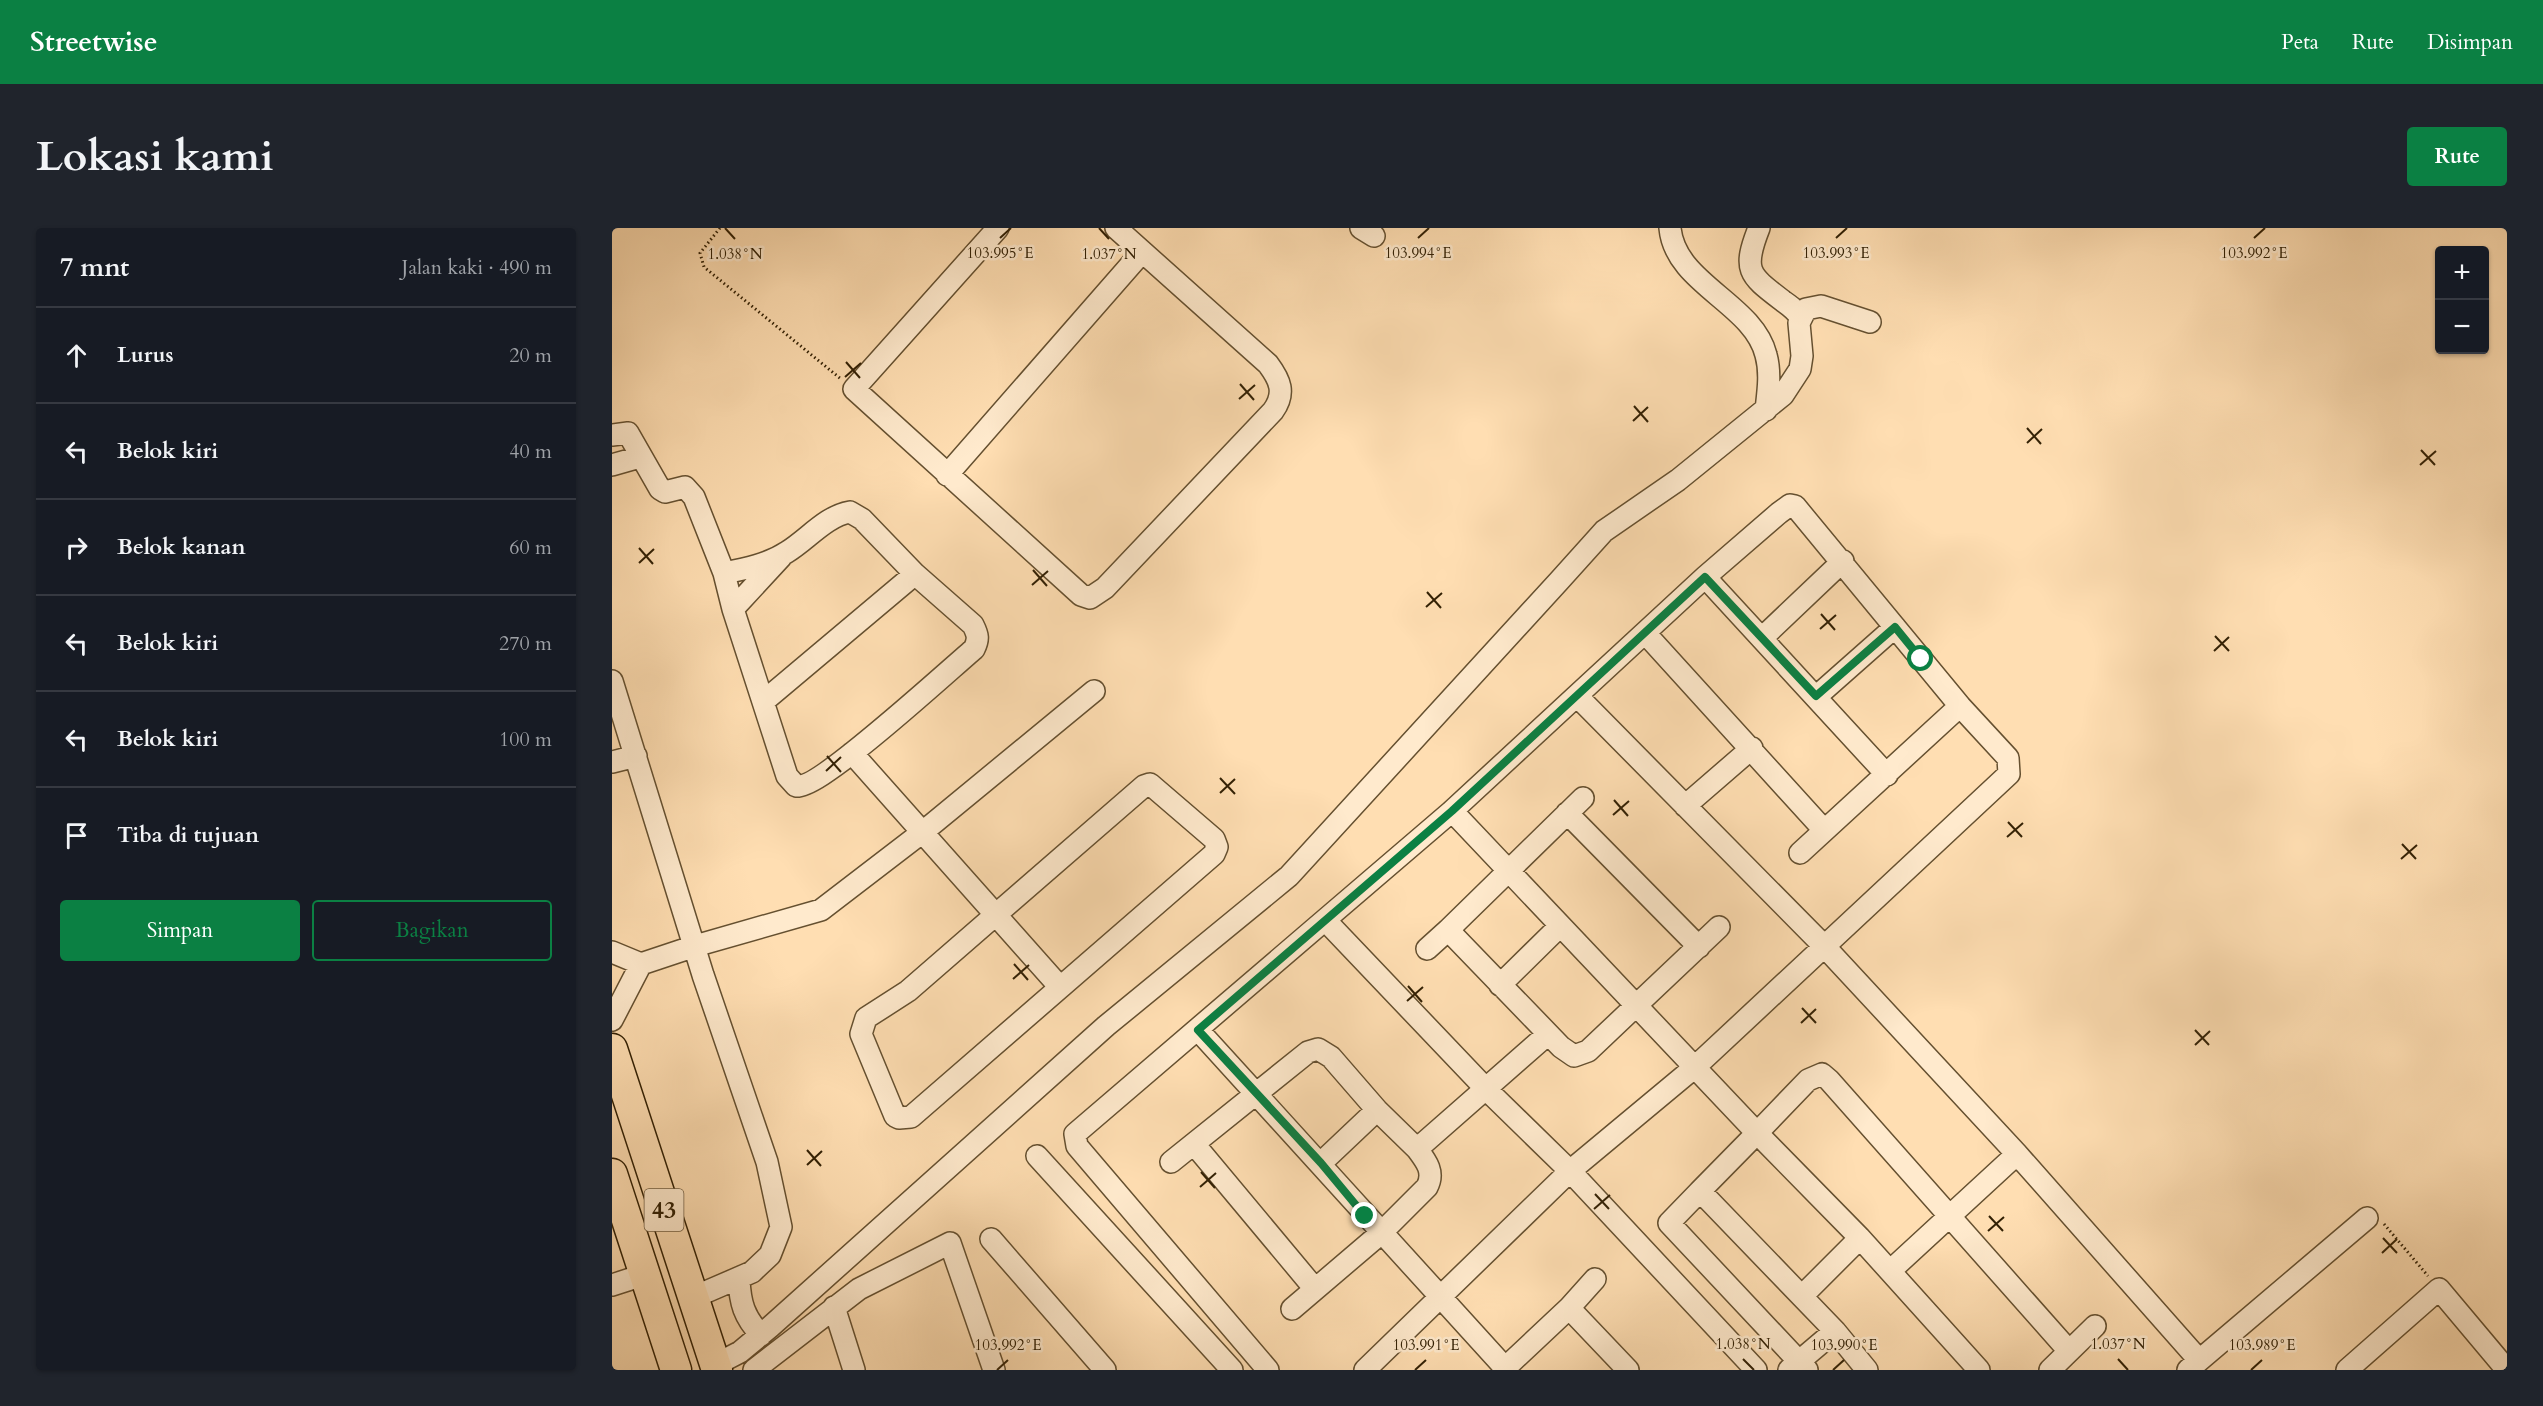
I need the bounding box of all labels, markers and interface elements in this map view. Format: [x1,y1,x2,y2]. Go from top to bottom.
text: Streetwise [30,23,158,61]
text: Peta [2281,28,2319,57]
text: Rute [2352,28,2394,57]
text: Disimpan [2427,28,2513,57]
button: Rute [2407,127,2507,186]
text: Lokasi kami [36,128,274,185]
text: 103.995°E [967,243,1033,263]
text: 103.994°E [1385,243,1451,263]
text: 103.993°E [1803,243,1869,263]
text: 103.992°E [2221,243,2287,263]
text: 1.038°N [707,244,763,264]
text: 1.037°N [1081,244,1137,264]
map controls [2435,246,2489,354]
button: + [2435,246,2489,300]
text: 7 mnt [60,250,129,285]
text: Jalan kaki · 490 m [402,254,552,281]
button: − [2435,300,2489,354]
icon: ahead [60,339,93,372]
text: Lurus [117,340,174,370]
text: 20 m [509,342,552,369]
icon: left [60,435,93,468]
text: Belok kiri [117,436,218,466]
text: 40 m [509,438,552,465]
icon: right [60,531,93,564]
text: Belok kanan [117,532,246,562]
text: 60 m [509,534,552,561]
icon: left [60,627,93,660]
text: Belok kiri [117,628,218,658]
text: 270 m [499,630,552,657]
route start [1907,645,1933,671]
icon: left [60,723,93,756]
text: Belok kiri [117,724,218,754]
text: 100 m [499,726,552,753]
icon: arrive [60,819,93,852]
text: Tiba di tujuan [117,820,259,850]
button: Simpan [60,900,300,961]
button: Bagikan [312,900,552,961]
road number: 43 [644,1189,684,1231]
route end [1351,1202,1377,1228]
text: 1.038°N [1715,1334,1771,1354]
text: 1.037°N [2090,1334,2146,1354]
text: 103.992°E [975,1335,1041,1355]
text: 103.991°E [1393,1335,1459,1355]
text: 103.990°E [1811,1335,1877,1355]
text: 103.989°E [2229,1335,2295,1355]

